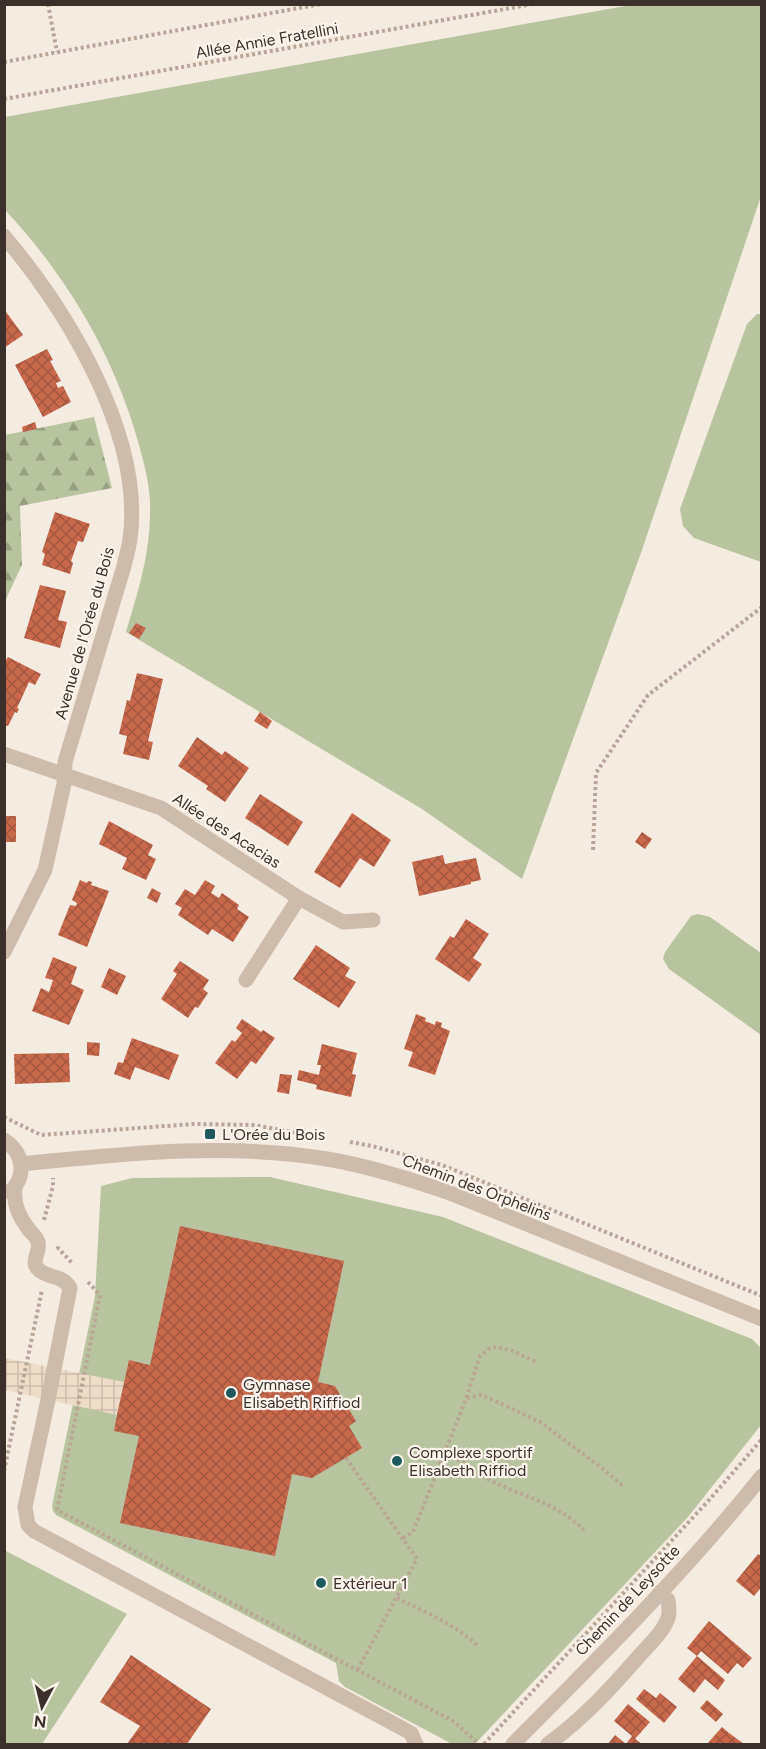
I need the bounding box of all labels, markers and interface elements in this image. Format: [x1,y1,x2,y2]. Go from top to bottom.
street label: Allée Annie Fratellini [194,19,340,62]
street label: Avenue de l'Orée du Bois [51,545,118,722]
street label: Allée des Acacias [169,789,284,872]
place label: L'Orée du Bois [222,1125,325,1144]
marker: L'Orée du Bois [203,1127,217,1141]
street label: Chemin des Orphelins [400,1150,554,1225]
place label: Gymnase Elisabeth Riffiod [243,1375,360,1412]
marker: Gymnase Elisabeth Riffiod [224,1386,238,1400]
place label: Complexe sportif Elisabeth Riffiod [409,1443,533,1480]
marker: Complexe sportif Elisabeth Riffiod [390,1454,404,1468]
street label: Chemin de Leysotte [571,1541,684,1660]
place label: Extérieur 1 [333,1574,408,1593]
marker: Extérieur 1 [314,1576,328,1590]
north arrow [12,1677,72,1737]
text: N [33,1711,48,1732]

